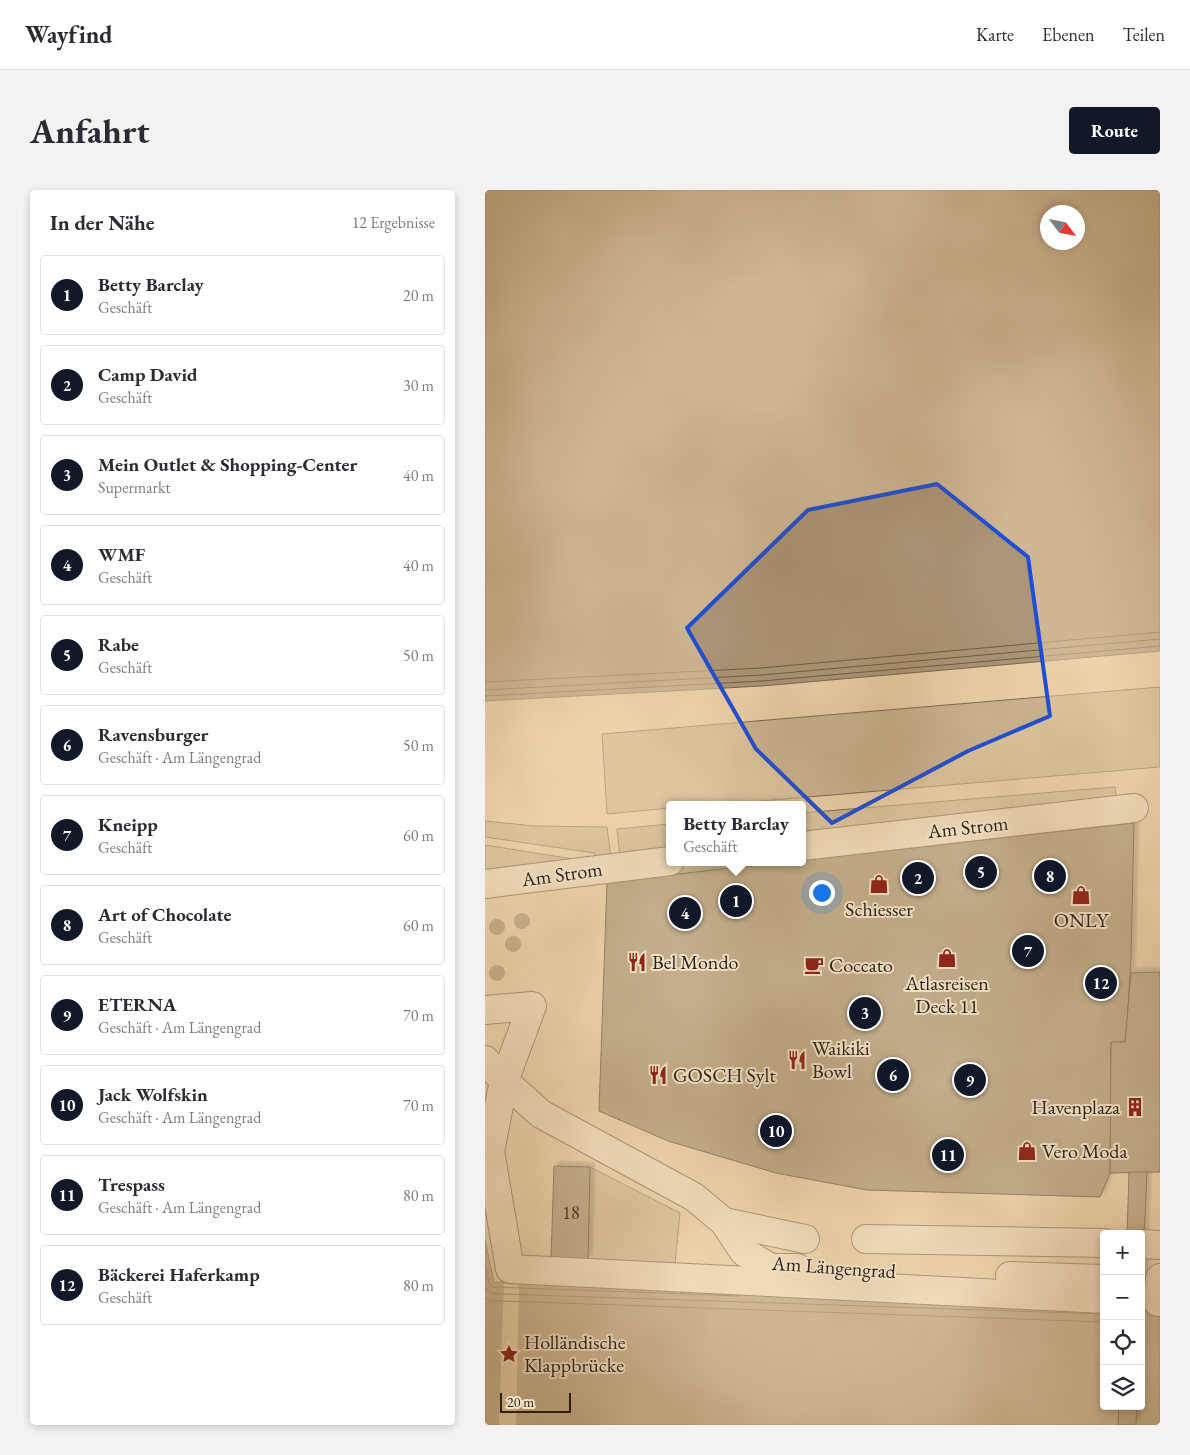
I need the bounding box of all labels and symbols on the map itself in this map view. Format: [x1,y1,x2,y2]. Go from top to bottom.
north arrow [1040,205,1085,250]
street label: Am Strom [925,810,1010,844]
pin: 5 [965,853,997,891]
street label: Am Strom [519,855,604,893]
pin: 8 [1034,857,1066,895]
pin: 2 [902,859,934,897]
shop icon: Schiesser [868,873,890,895]
your location [809,880,835,906]
pin: 1 [720,882,752,920]
shop icon: ONLY [1070,884,1092,906]
pin: 4 [669,894,701,932]
place label: Schiesser [845,896,913,922]
place label: ONLY [1054,907,1110,933]
pin: 7 [1012,932,1044,970]
shop icon: Atlasreisen Deck 11 [936,947,958,969]
place label: Bel Mondo [652,949,739,975]
restaurant icon: Bel Mondo [626,951,648,973]
place label: Coccato [829,952,893,978]
cafe icon: Coccato [803,954,825,976]
pin: 12 [1085,964,1117,1002]
place label: Atlasreisen Deck 11 [904,970,989,1019]
pin: 3 [849,994,881,1032]
place label: Waikiki Bowl [812,1035,870,1084]
restaurant icon: Waikiki Bowl [786,1049,808,1071]
pin: 6 [877,1056,909,1094]
pin: 9 [954,1061,986,1099]
place label: GOSCH Sylt [673,1062,776,1088]
restaurant icon: GOSCH Sylt [647,1064,669,1086]
place label: Havenplaza [1032,1094,1120,1120]
building icon: Havenplaza [1124,1096,1146,1118]
pin: 10 [760,1112,792,1150]
pin: 11 [932,1136,964,1174]
place label: Vero Moda [1042,1138,1127,1164]
shop icon: Vero Moda [1016,1140,1038,1162]
house number: 18 [562,1201,580,1224]
street label: Am Längengrad [770,1250,898,1284]
place label: Holländische Klappbrücke [524,1329,626,1378]
place icon: Holländische Klappbrücke [498,1343,520,1365]
scale bar [500,1390,571,1413]

